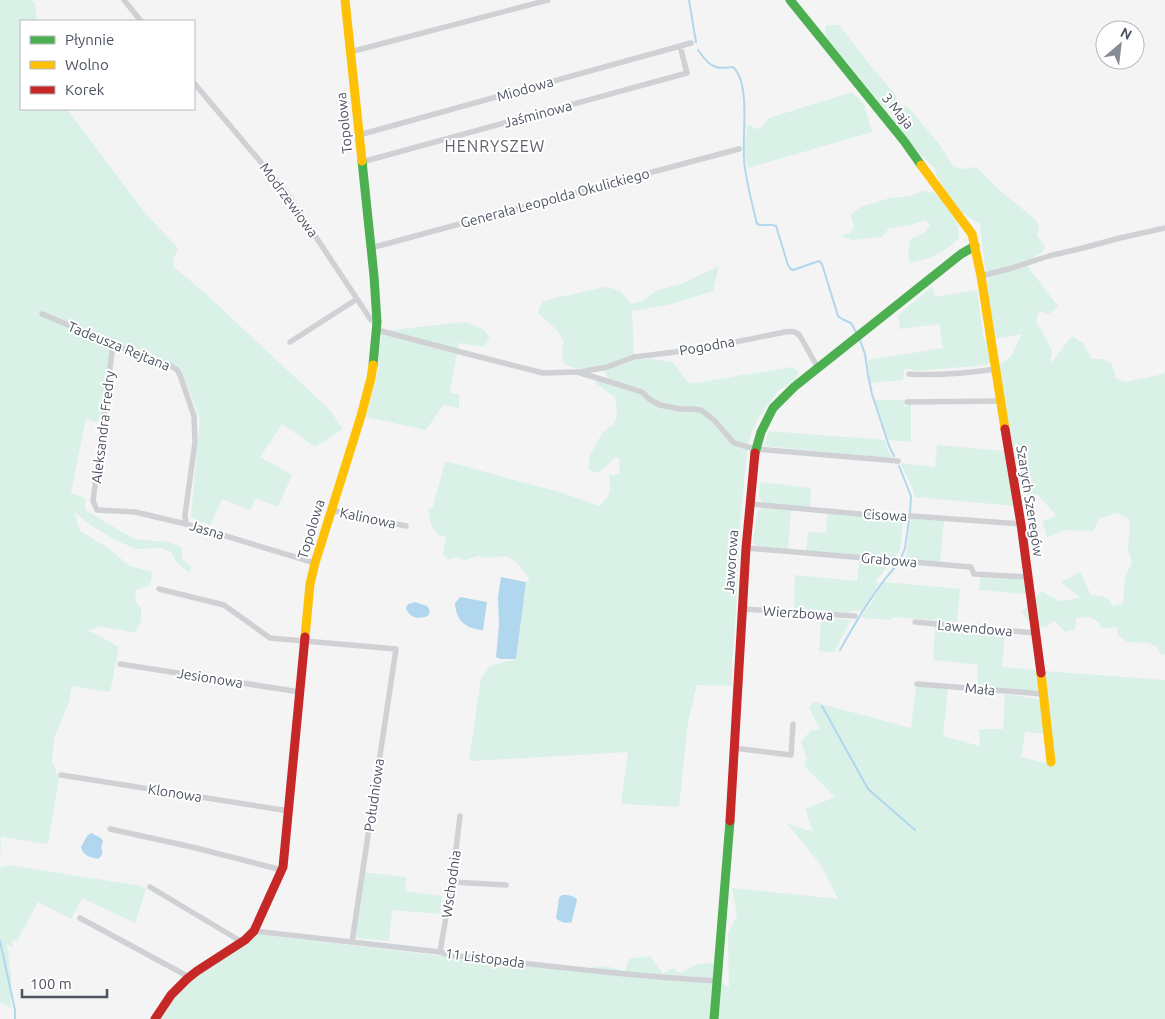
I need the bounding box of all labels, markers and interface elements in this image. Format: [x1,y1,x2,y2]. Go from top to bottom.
legend [20,20,195,110]
north arrow [1095,20,1145,70]
text: N [1118,24,1134,43]
text: Płynnie [65,31,114,48]
text: Wolno [65,56,109,73]
street label: Miodowa [495,73,555,105]
text: Korek [65,81,105,98]
street label: 3 Maja [879,90,917,132]
street label: Topolowa [333,92,355,154]
street label: Jaśminowa [502,97,574,131]
district label: HENRYSZEW [445,137,545,155]
street label: Modrzewiowa [257,160,321,240]
street label: Generała Leopolda Okulickiego [459,165,651,231]
street label: Tadeusza Rejtana [66,318,172,374]
street label: Pogodna [678,333,736,359]
street label: Aleksandra Fredry [88,369,118,484]
street label: Szarych Szeregów [1013,444,1047,558]
street label: Topolowa [294,497,328,561]
street label: Kalinowa [338,504,398,532]
street label: Cisowa [862,506,908,524]
street label: Jasna [188,517,226,543]
street label: Jaworowa [721,529,741,595]
street label: Grabowa [860,550,918,570]
street label: Wierzbowa [762,603,834,623]
street label: Lawendowa [937,617,1013,639]
street label: Jesionowa [176,665,244,691]
street label: Mała [964,680,996,698]
street label: Południowa [361,757,387,833]
street label: Klonowa [147,781,203,805]
street label: Wschodnia [438,849,464,919]
street label: 11 Listopada [444,945,526,971]
scale bar [22,966,108,998]
text: 100 m [30,975,72,992]

